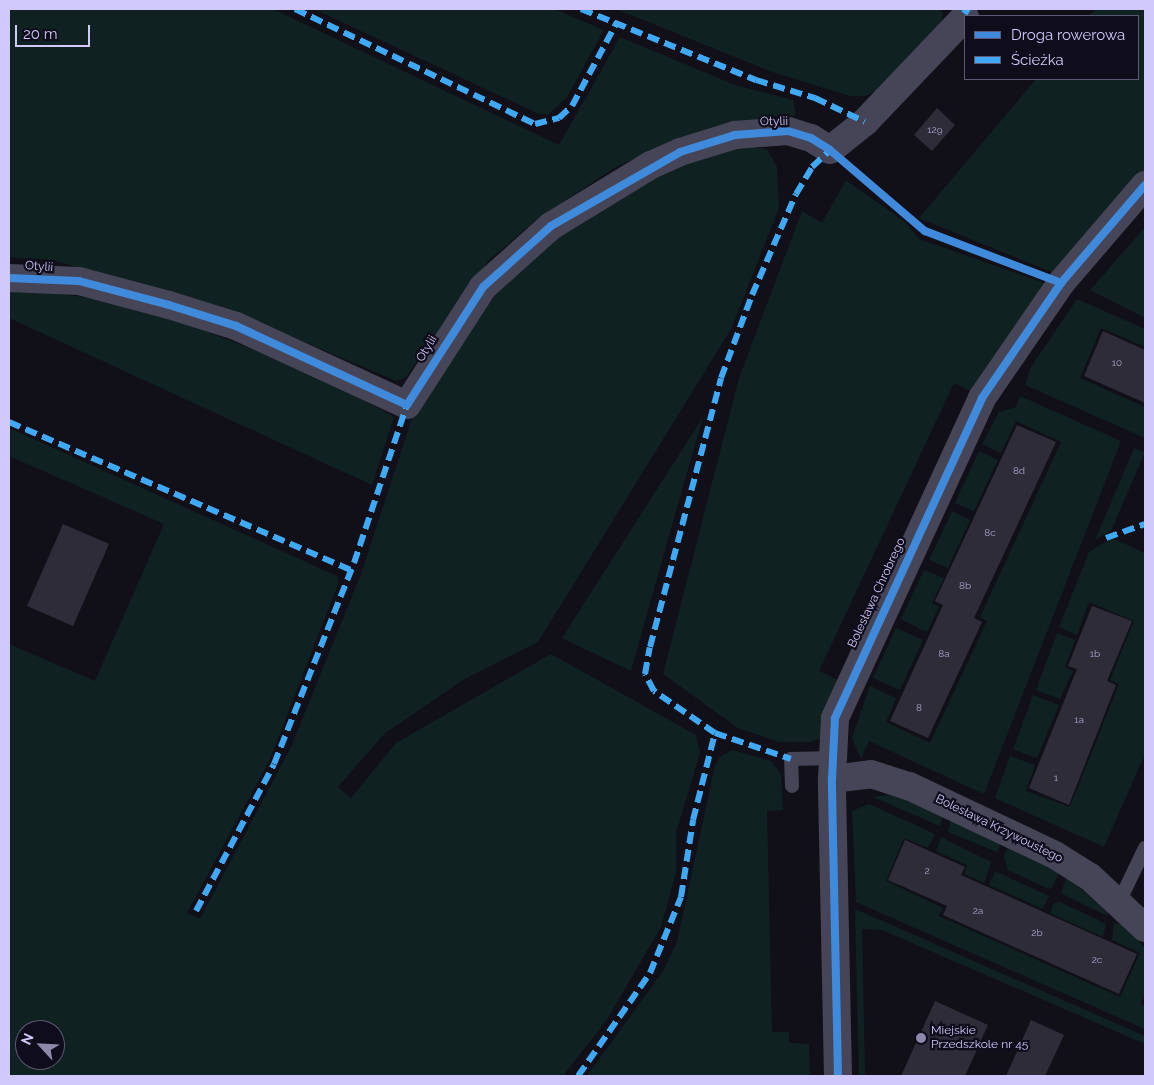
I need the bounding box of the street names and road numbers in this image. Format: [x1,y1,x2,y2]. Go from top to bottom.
street label: Otylii [760,115,788,129]
street label: Otylii [25,259,53,275]
street label: Otylii [414,333,440,365]
street label: Bolesława Chrobrego [845,536,909,650]
street label: Bolesława Krzywoustego [933,792,1065,866]

